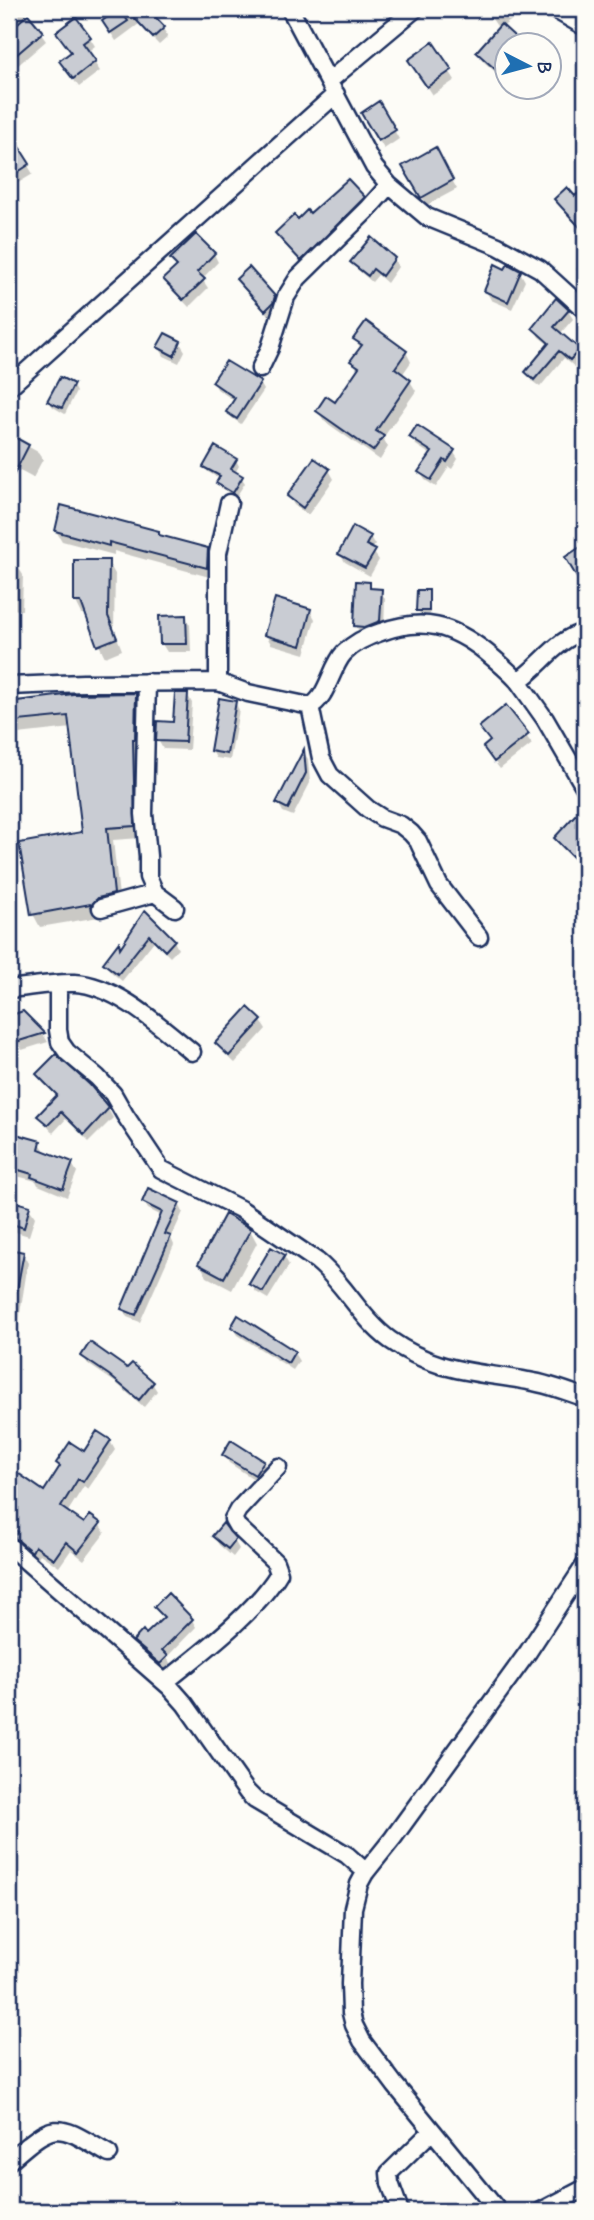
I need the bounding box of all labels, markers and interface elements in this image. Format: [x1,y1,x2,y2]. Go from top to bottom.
north arrow [492,32,562,102]
text: B [530,60,556,75]

